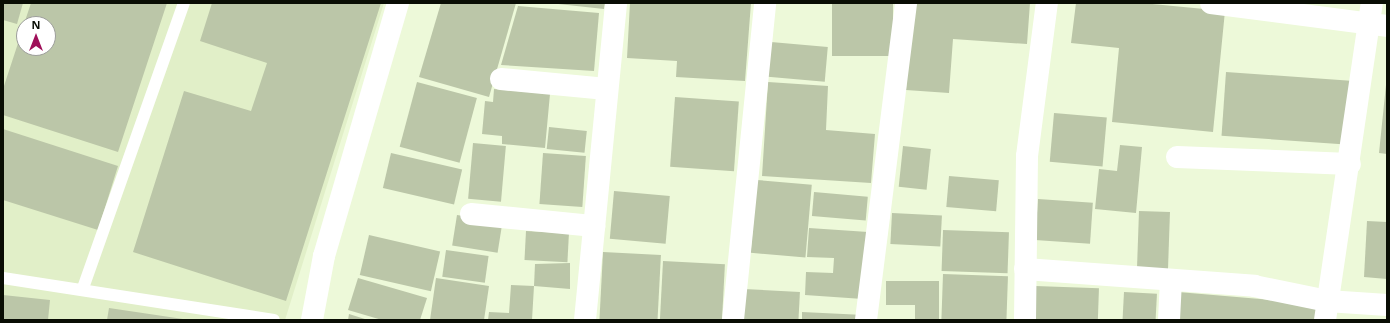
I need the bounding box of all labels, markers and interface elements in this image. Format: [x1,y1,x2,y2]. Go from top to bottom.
north arrow [16,16,56,56]
text: N [32,17,40,32]

